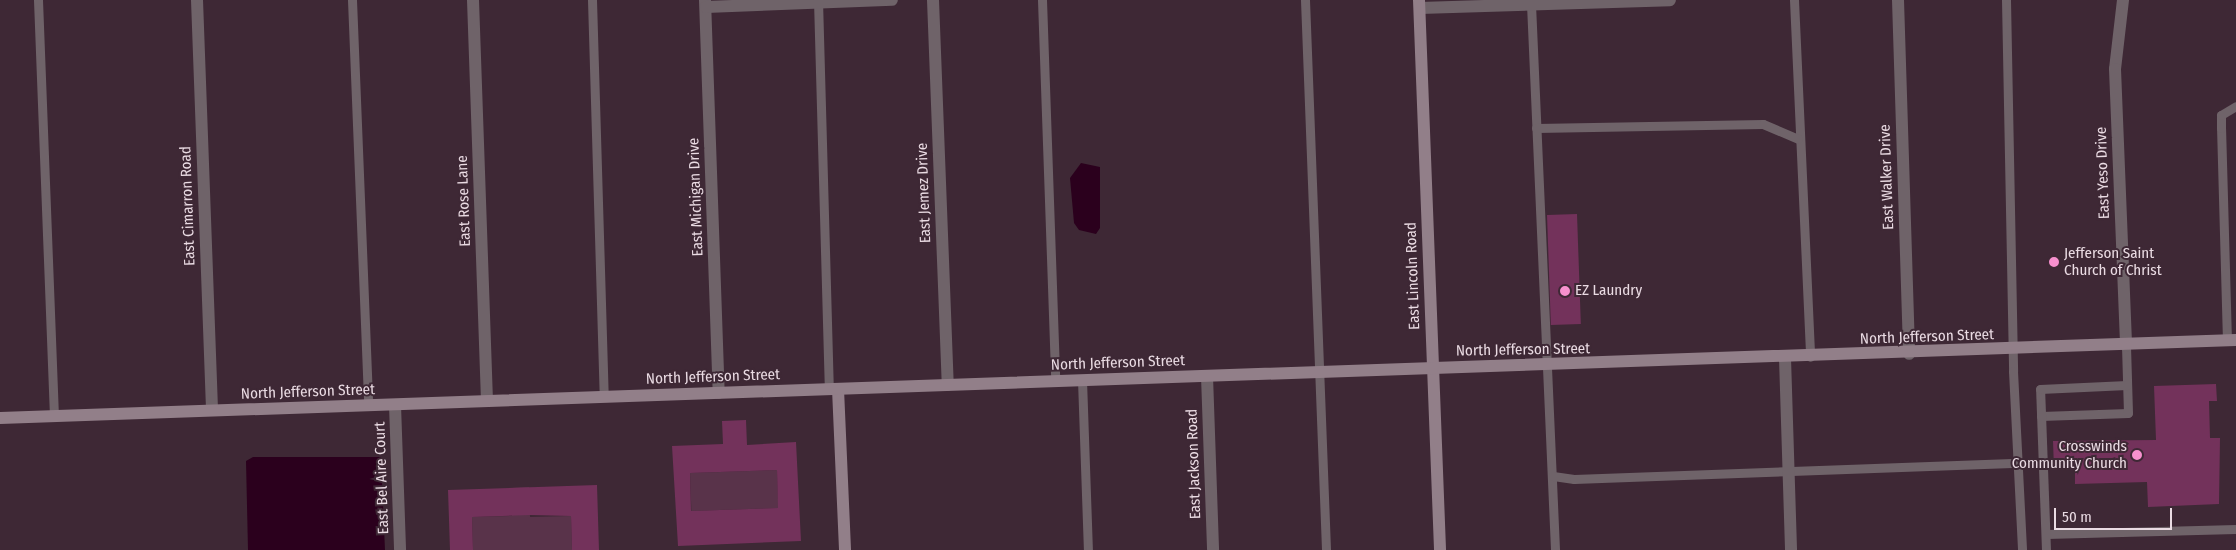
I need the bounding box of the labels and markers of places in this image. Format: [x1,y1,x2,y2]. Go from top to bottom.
place label: Jefferson Saint Church of Christ [2064,244,2162,279]
marker: Jefferson Saint Church of Christ [2048,256,2060,268]
place label: EZ Laundry [1575,282,1642,300]
marker: EZ Laundry [1559,285,1571,297]
place label: Crosswinds Community Church [2012,437,2127,472]
marker: Crosswinds Community Church [2131,449,2143,461]

